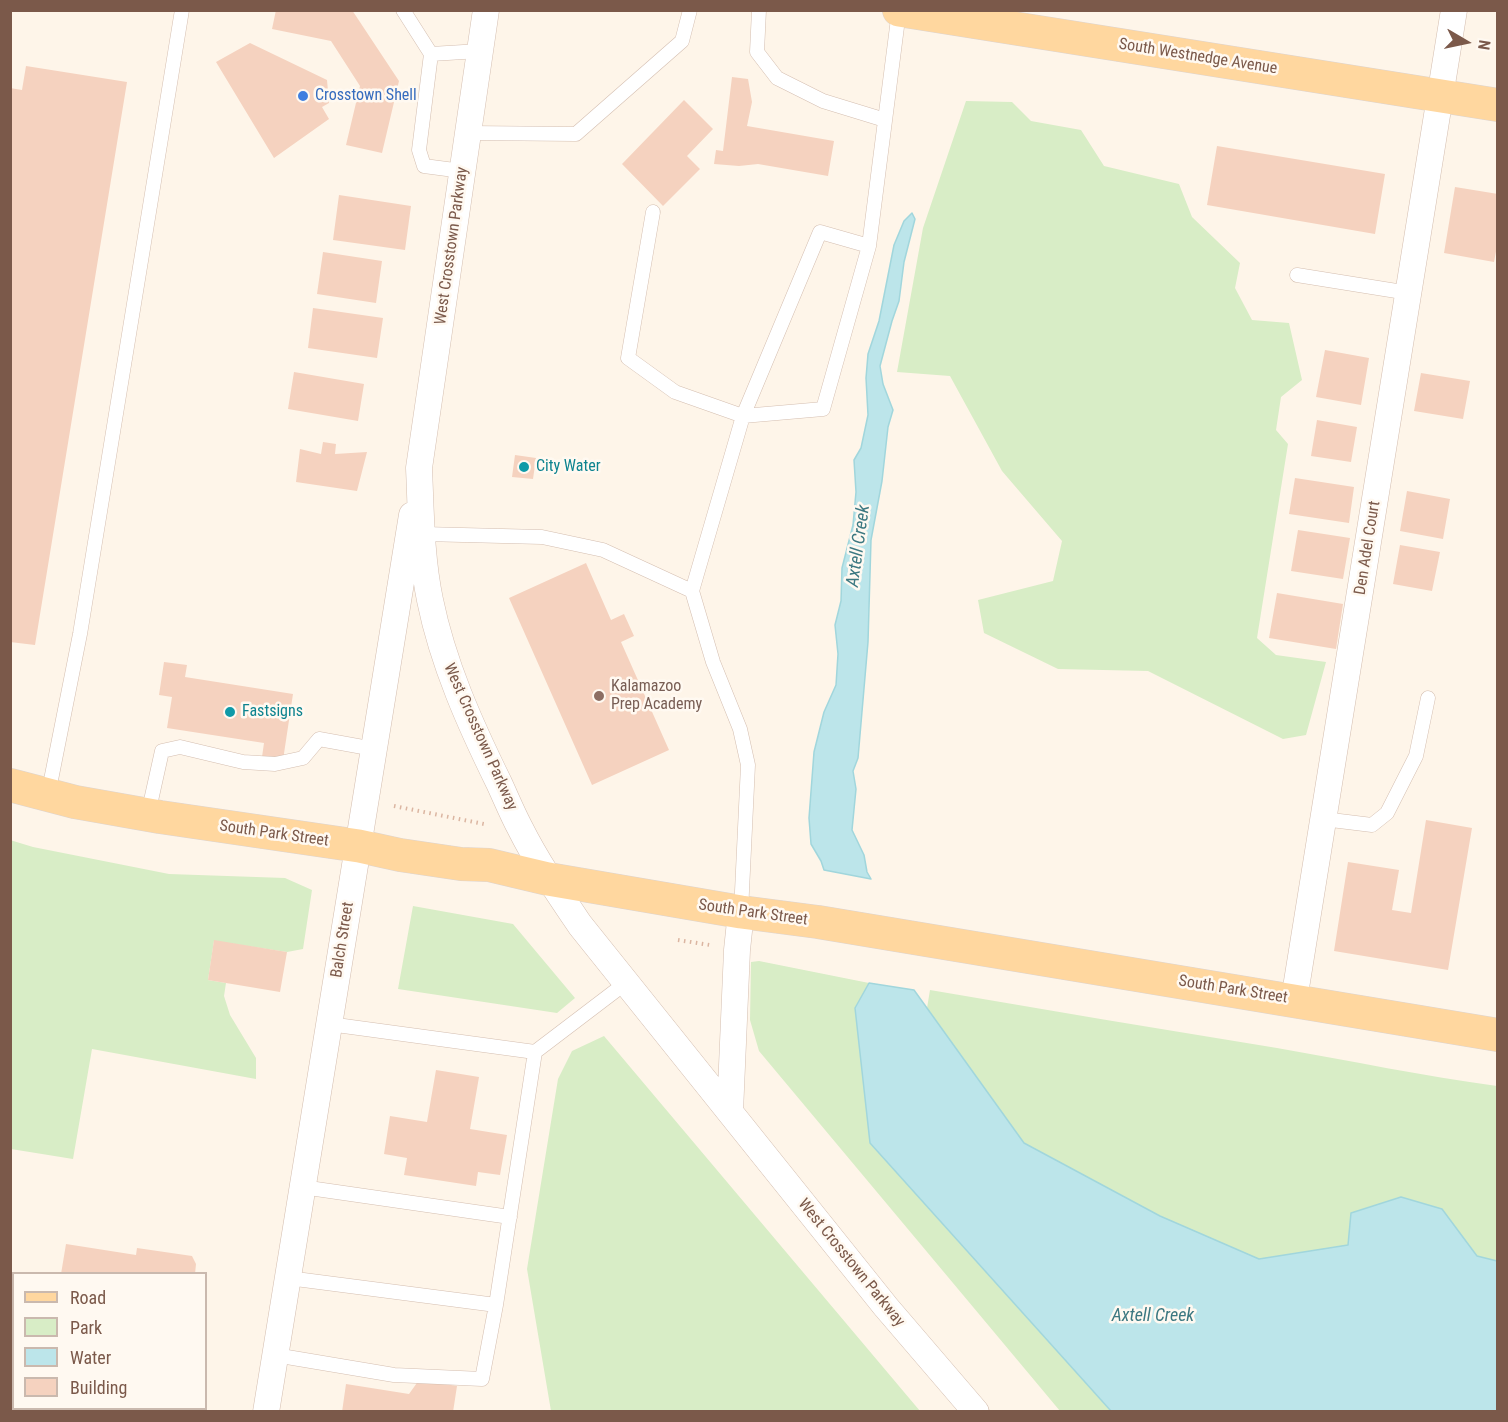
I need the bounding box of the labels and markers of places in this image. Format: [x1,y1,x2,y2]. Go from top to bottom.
place label: Crosstown Shell [315,86,417,106]
marker: Crosstown Shell [296,89,310,103]
place label: City Water [536,457,601,477]
marker: City Water [517,460,531,474]
place label: Kalamazoo Prep Academy [611,677,702,715]
marker: Kalamazoo Prep Academy [592,689,606,703]
place label: Fastsigns [242,702,303,722]
marker: Fastsigns [223,705,237,719]

